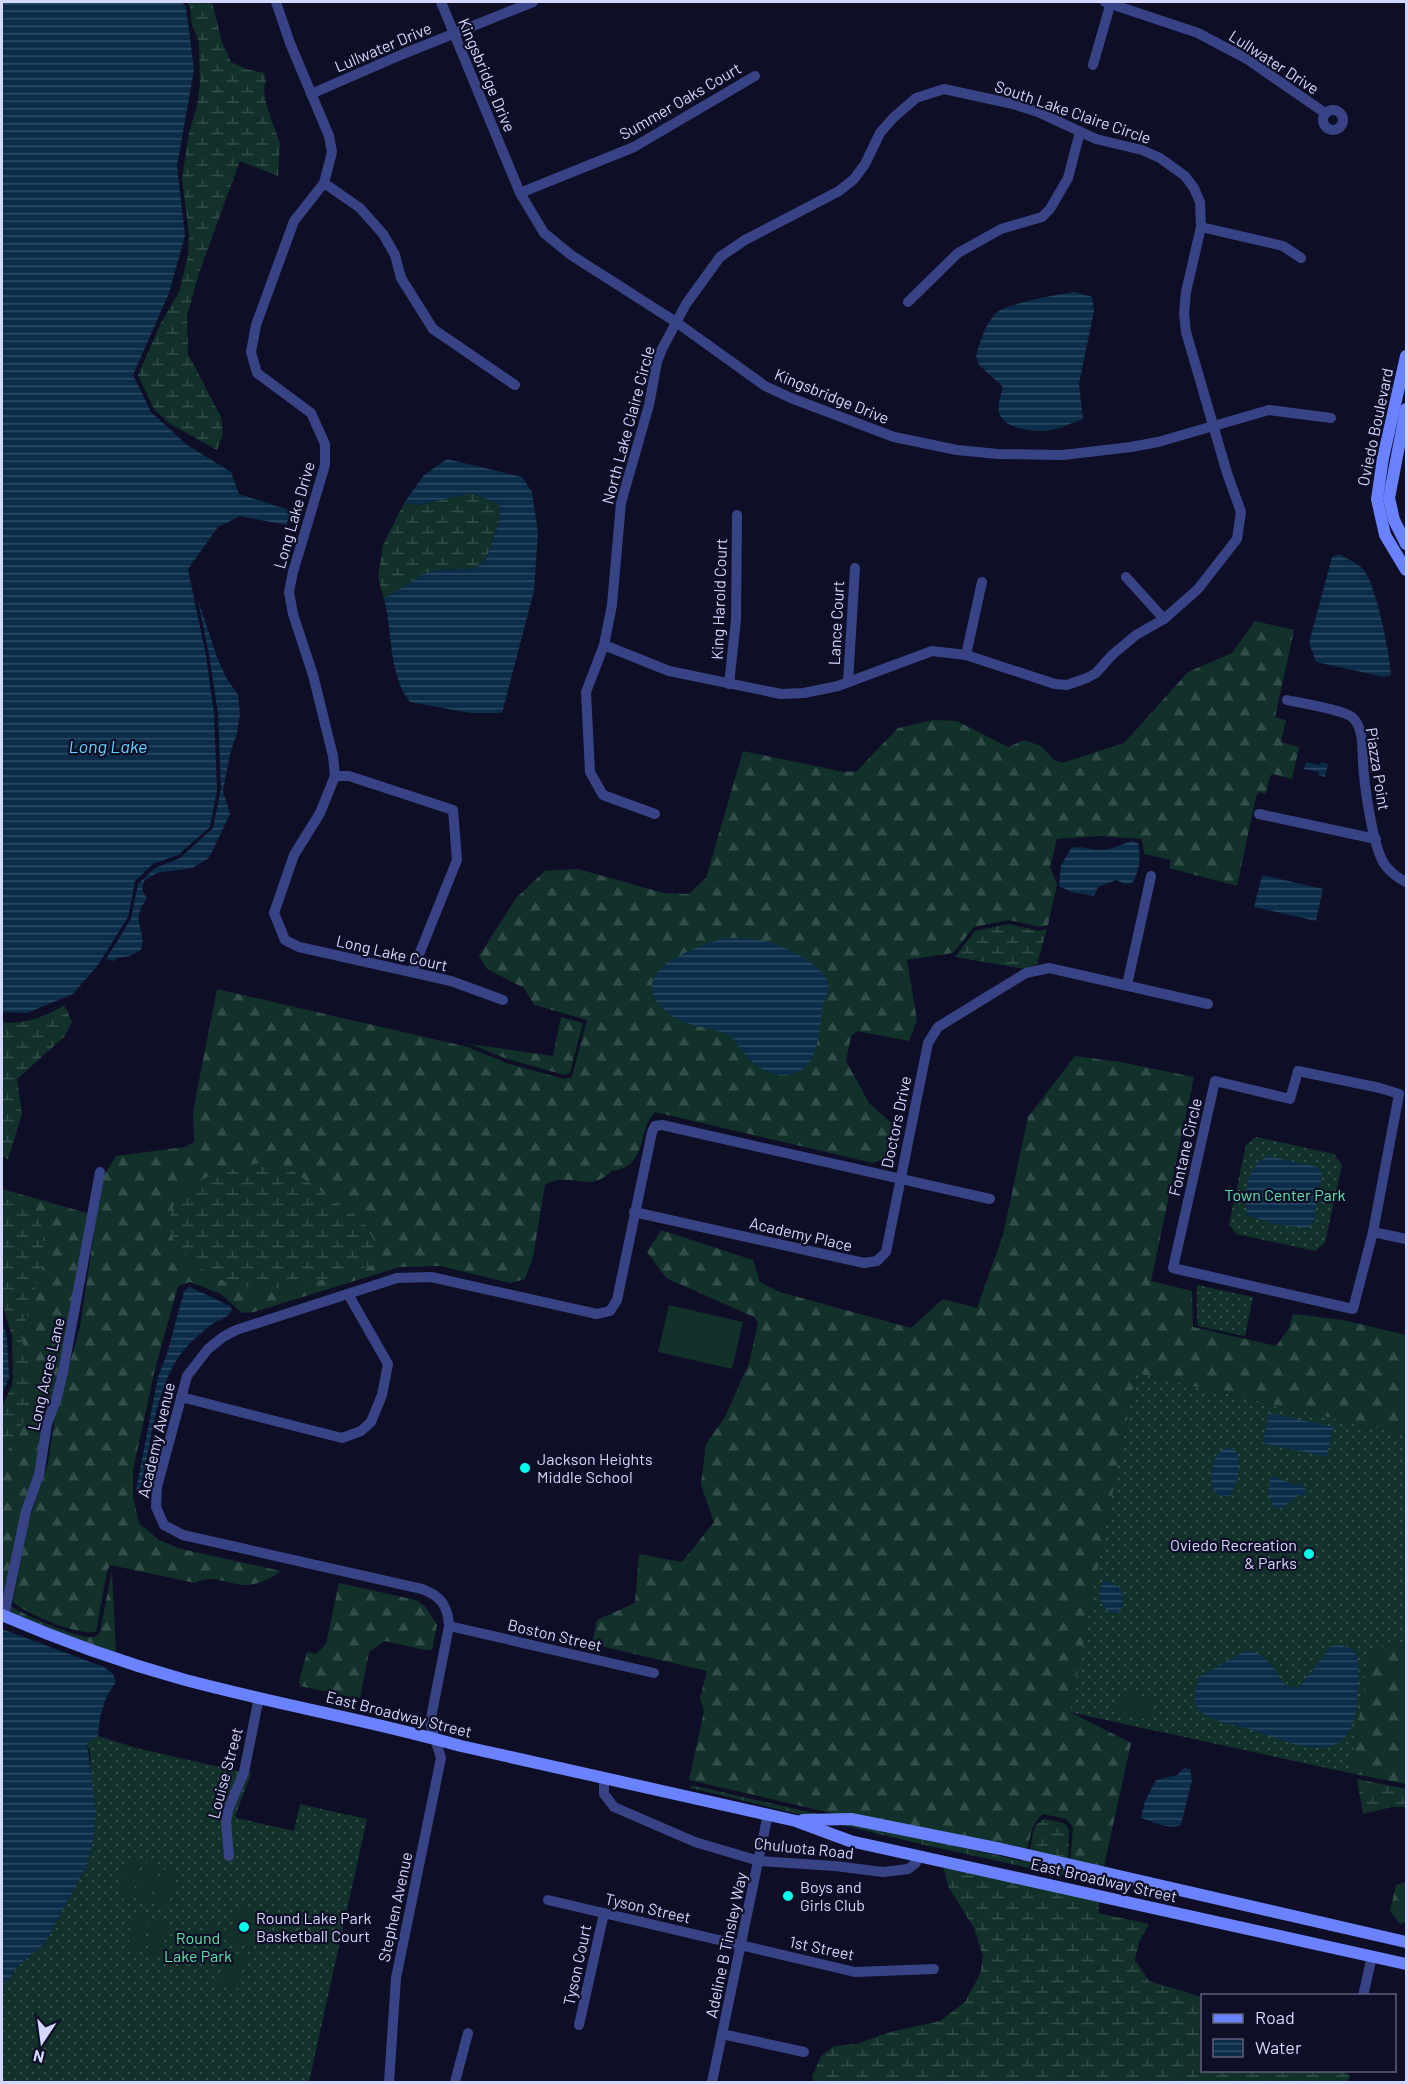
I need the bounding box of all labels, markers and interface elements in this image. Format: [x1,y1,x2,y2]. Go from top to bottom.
street label: Kingsbridge Drive [455,15,520,135]
street label: Lullwater Drive [332,18,434,75]
street label: Lullwater Drive [1226,25,1323,98]
street label: Summer Oaks Court [615,58,744,143]
street label: South Lake Claire Circle [992,76,1154,147]
street label: North Lake Claire Circle [597,344,658,506]
street label: Kingsbridge Drive [772,364,892,427]
street label: Oviedo Boulevard [1353,366,1396,488]
street label: Long Lake Drive [269,459,318,571]
street label: King Harold Court [707,538,730,660]
street label: Lance Court [824,580,847,666]
street label: Piazza Point [1363,726,1394,812]
water label: Long Lake [69,735,147,757]
street label: Long Lake Court [335,930,450,975]
street label: Doctors Drive [876,1074,915,1170]
street label: Fontane Circle [1164,1096,1205,1198]
park label: Town Center Park [1224,1185,1346,1204]
street label: Academy Place [748,1212,854,1255]
street label: Long Acres Lane [23,1316,68,1432]
street label: Academy Avenue [133,1380,178,1499]
place label: Jackson Heights Middle School [537,1449,653,1486]
marker: Jackson Heights Middle School [518,1461,532,1475]
place label: Oviedo Recreation & Parks [1170,1535,1297,1572]
marker: Oviedo Recreation & Parks [1302,1547,1316,1561]
street label: Boston Street [506,1614,604,1655]
street label: East Broadway Street [324,1686,474,1741]
street label: Louise Street [203,1725,246,1821]
street label: Chuluota Road [753,1833,855,1862]
street label: Stephen Avenue [374,1850,415,1964]
street label: East Broadway Street [1029,1853,1179,1906]
street label: Adeline B Tinsley Way [701,1870,750,2020]
place label: Boys and Girls Club [800,1877,865,1914]
street label: Tyson Street [603,1888,693,1927]
marker: Boys and Girls Club [781,1889,795,1903]
place label: Round Lake Park Basketball Court [256,1908,372,1945]
marker: Round Lake Park Basketball Court [237,1920,251,1934]
street label: Tyson Court [559,1923,594,2007]
park label: Round Lake Park [164,1928,232,1965]
street label: 1st Street [788,1931,856,1964]
legend [1201,1994,1396,2072]
text: Road [1255,2006,1295,2028]
north arrow [12,2012,72,2072]
text: Water [1255,2036,1302,2058]
text: N [31,2047,46,2068]

